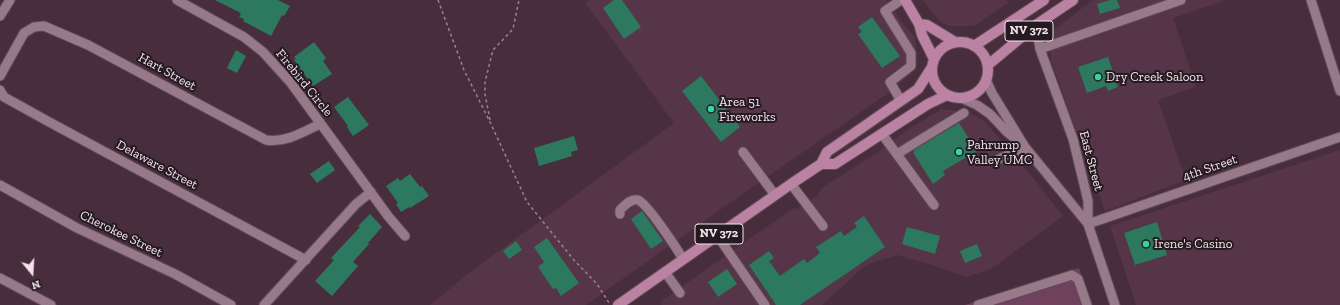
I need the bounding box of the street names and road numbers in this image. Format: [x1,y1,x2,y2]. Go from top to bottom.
road number: NV 372 [1005,21,1053,41]
street label: Firebird Circle [272,46,336,120]
street label: Hart Street [135,50,199,94]
street label: East Street [1075,129,1107,193]
street label: Delaware Street [114,137,200,193]
street label: 4th Street [1181,151,1239,185]
street label: Cherokee Street [77,207,165,261]
road number: NV 372 [695,224,743,244]

